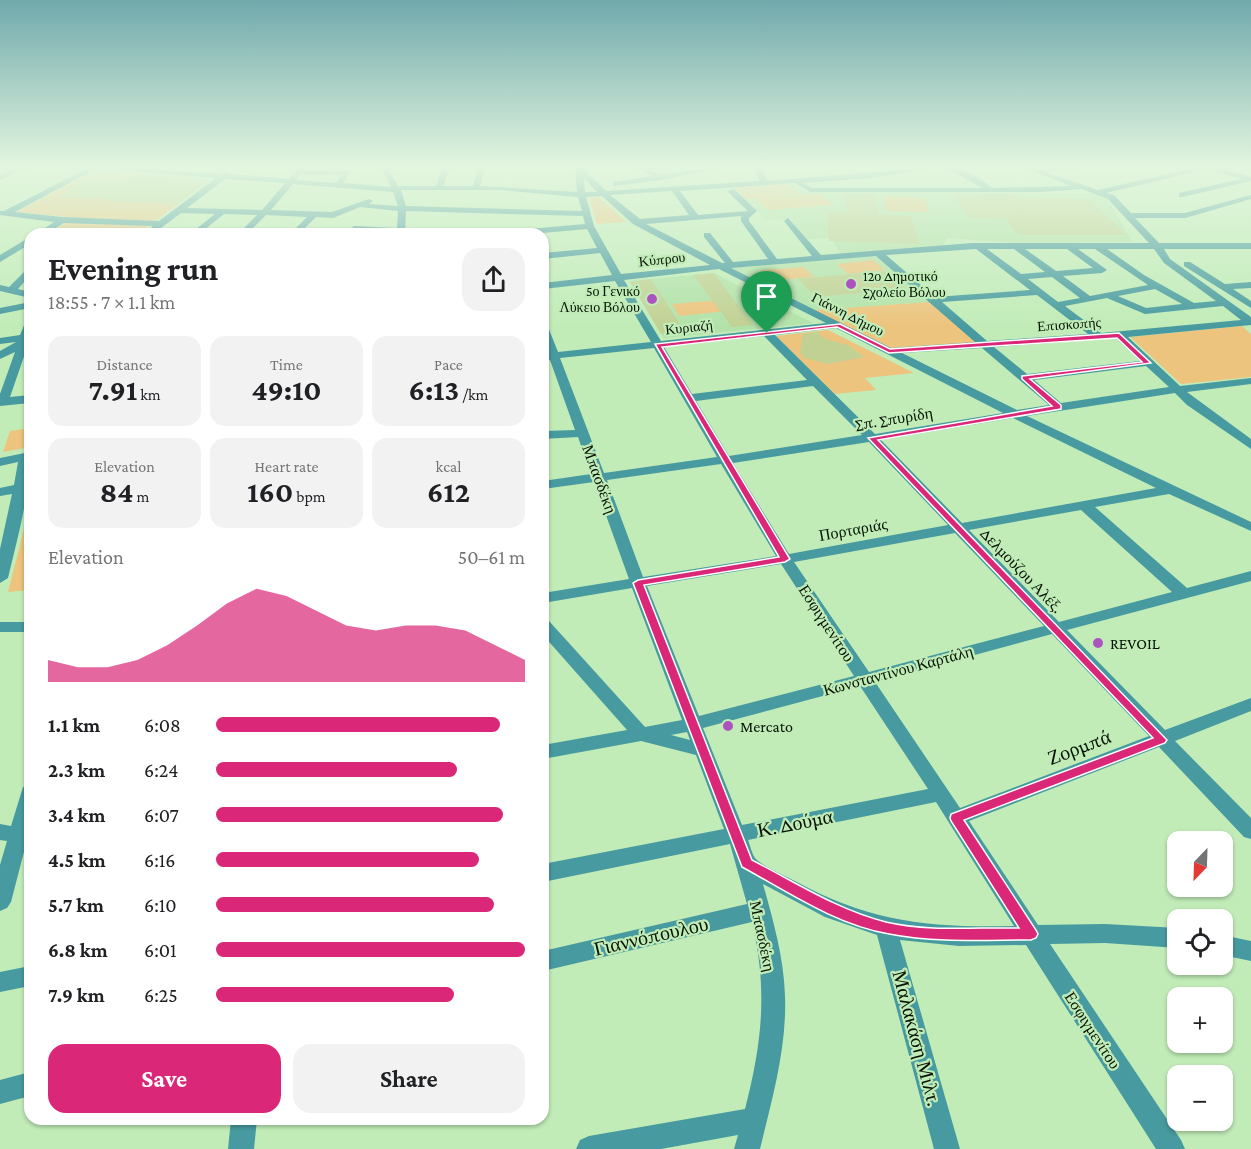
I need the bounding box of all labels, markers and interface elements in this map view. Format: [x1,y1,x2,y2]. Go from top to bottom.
button: share [462,248,525,311]
street label: Κύπρου [638,249,686,269]
text: Evening run [48,250,218,287]
place label: 12ο Δημοτικό Σχολείο Βόλου [863,268,946,300]
pin [741,271,792,333]
marker: 12ο Δημοτικό Σχολείο Βόλου [844,277,858,291]
icon: arrive [750,280,783,313]
place label: 5ο Γενικό Λύκειο Βόλου [560,283,640,315]
street label: Γιάννη Δήμου [809,289,887,339]
text: 18:55 · 7 × 1.1 km [48,291,175,313]
marker: 5ο Γενικό Λύκειο Βόλου [645,292,659,306]
street label: Επισκοπής [1037,314,1102,334]
street label: Κυριαζή [664,317,714,337]
text: Distance [97,356,152,373]
text: Time [270,356,303,373]
text: Pace [434,356,463,373]
text: 7.91 [88,373,137,406]
text: 49:10 [251,373,322,406]
text: 6:13 [409,373,459,406]
text: km [137,386,161,403]
text: /km [459,386,488,403]
street label: Σπ. Σπυρίδη [854,404,934,434]
street label: Μπασδέκη [578,442,620,516]
text: Elevation [94,458,155,475]
text: Heart rate [255,458,318,475]
text: kcal [436,458,461,475]
text: 84 [100,475,133,508]
text: 160 [247,475,293,508]
text: 612 [427,475,470,508]
text: m [133,488,149,505]
text: bpm [293,488,326,505]
street label: Πορταριάς [817,515,890,545]
street label: Δελμούζου Αλέξ. [976,525,1066,617]
text: Elevation [48,546,124,568]
text: 50–61 m [458,546,525,568]
street label: Εσφιγμενίτου [795,582,858,665]
place label: REVOIL [1110,635,1160,652]
marker: REVOIL [1091,636,1105,650]
street label: Κωνσταντίνου Καρτάλη [821,642,975,700]
text: 1.1 km [48,714,100,736]
text: 6:08 [144,714,181,736]
place label: Mercato [740,718,793,735]
marker: Mercato [721,719,735,733]
street label: Ζορμπά [1044,725,1115,770]
text: 2.3 km [48,759,105,781]
text: 6:24 [144,759,178,781]
text: 3.4 km [48,804,105,826]
text: 6:07 [144,804,179,826]
street label: Κ. Δούμα [755,805,835,842]
north arrow [1167,831,1233,897]
map controls [1167,831,1233,1131]
text: 4.5 km [48,849,106,871]
text: 6:16 [144,849,176,871]
text: 5.7 km [48,894,104,916]
text: 6:10 [144,894,177,916]
street label: Μπασδέκη [746,899,778,973]
button: locate [1167,909,1233,975]
street label: Γιαννόπουλου [592,912,710,960]
text: 6.8 km [48,939,108,961]
text: 6:01 [144,939,177,961]
street label: Μαλακάση Μιλτ. [887,968,946,1108]
text: 7.9 km [48,984,105,1006]
text: 6:25 [144,984,178,1006]
button: + [1167,987,1233,1053]
street label: Εσφιγμενίτου [1061,989,1124,1072]
button: Save [48,1044,281,1113]
button: Share [293,1044,525,1113]
button: − [1167,1065,1233,1131]

